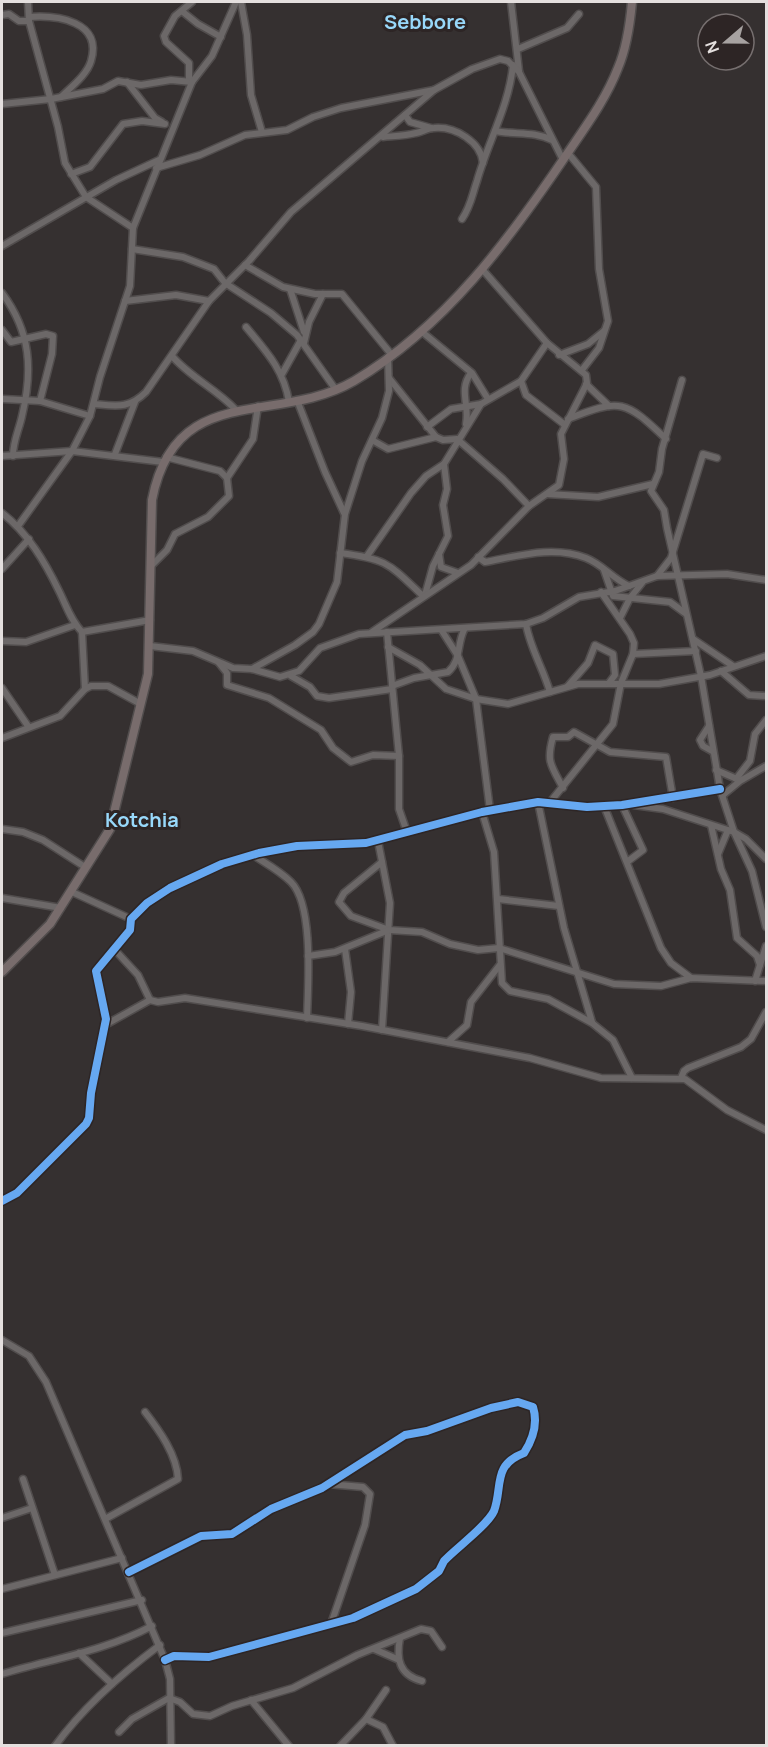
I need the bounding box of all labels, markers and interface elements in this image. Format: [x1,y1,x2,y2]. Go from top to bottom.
district label: Sebbore [384,8,466,35]
north arrow [696,12,756,72]
text: N [700,38,724,56]
district label: Kotchia [105,806,179,833]

